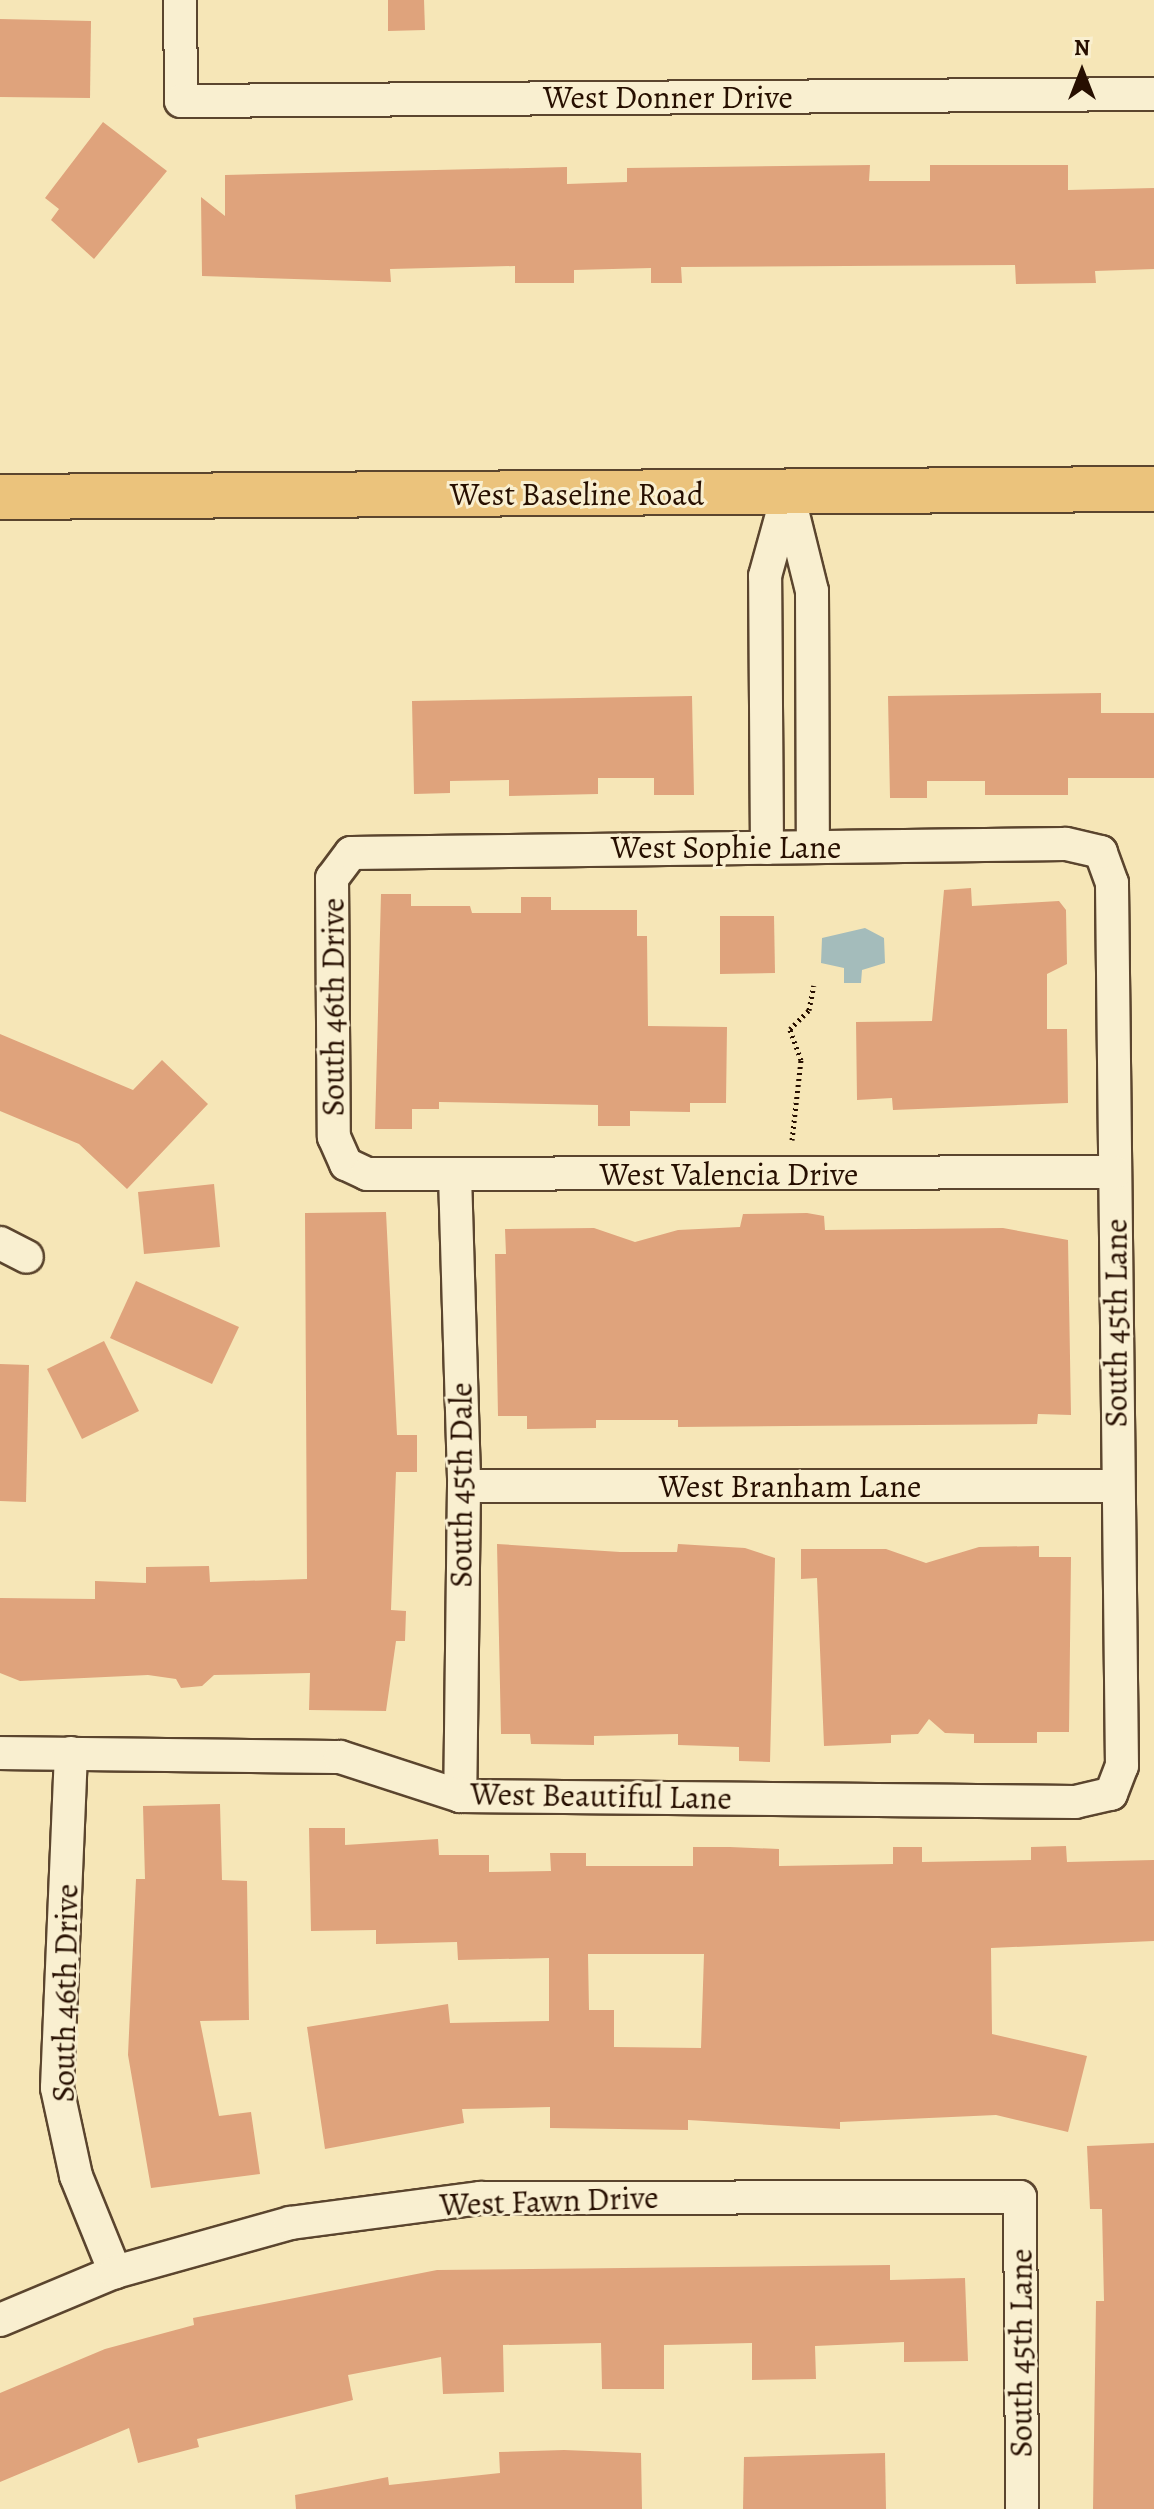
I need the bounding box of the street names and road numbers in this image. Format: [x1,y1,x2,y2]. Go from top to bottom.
street label: West Donner Drive [543,78,793,116]
street label: West Baseline Road [450,475,704,513]
street label: West Sophie Lane [611,828,841,866]
street label: South 46th Drive [314,898,352,1116]
street label: West Valencia Drive [600,1155,858,1193]
street label: South 45th Lane [1097,1219,1135,1427]
street label: South 45th Dale [442,1382,480,1588]
street label: West Branham Lane [659,1467,921,1505]
street label: West Beautiful Lane [470,1775,732,1817]
street label: South 46th Drive [44,1883,86,2103]
street label: West Fawn Drive [439,2178,659,2224]
street label: South 45th Lane [1002,2249,1040,2457]

